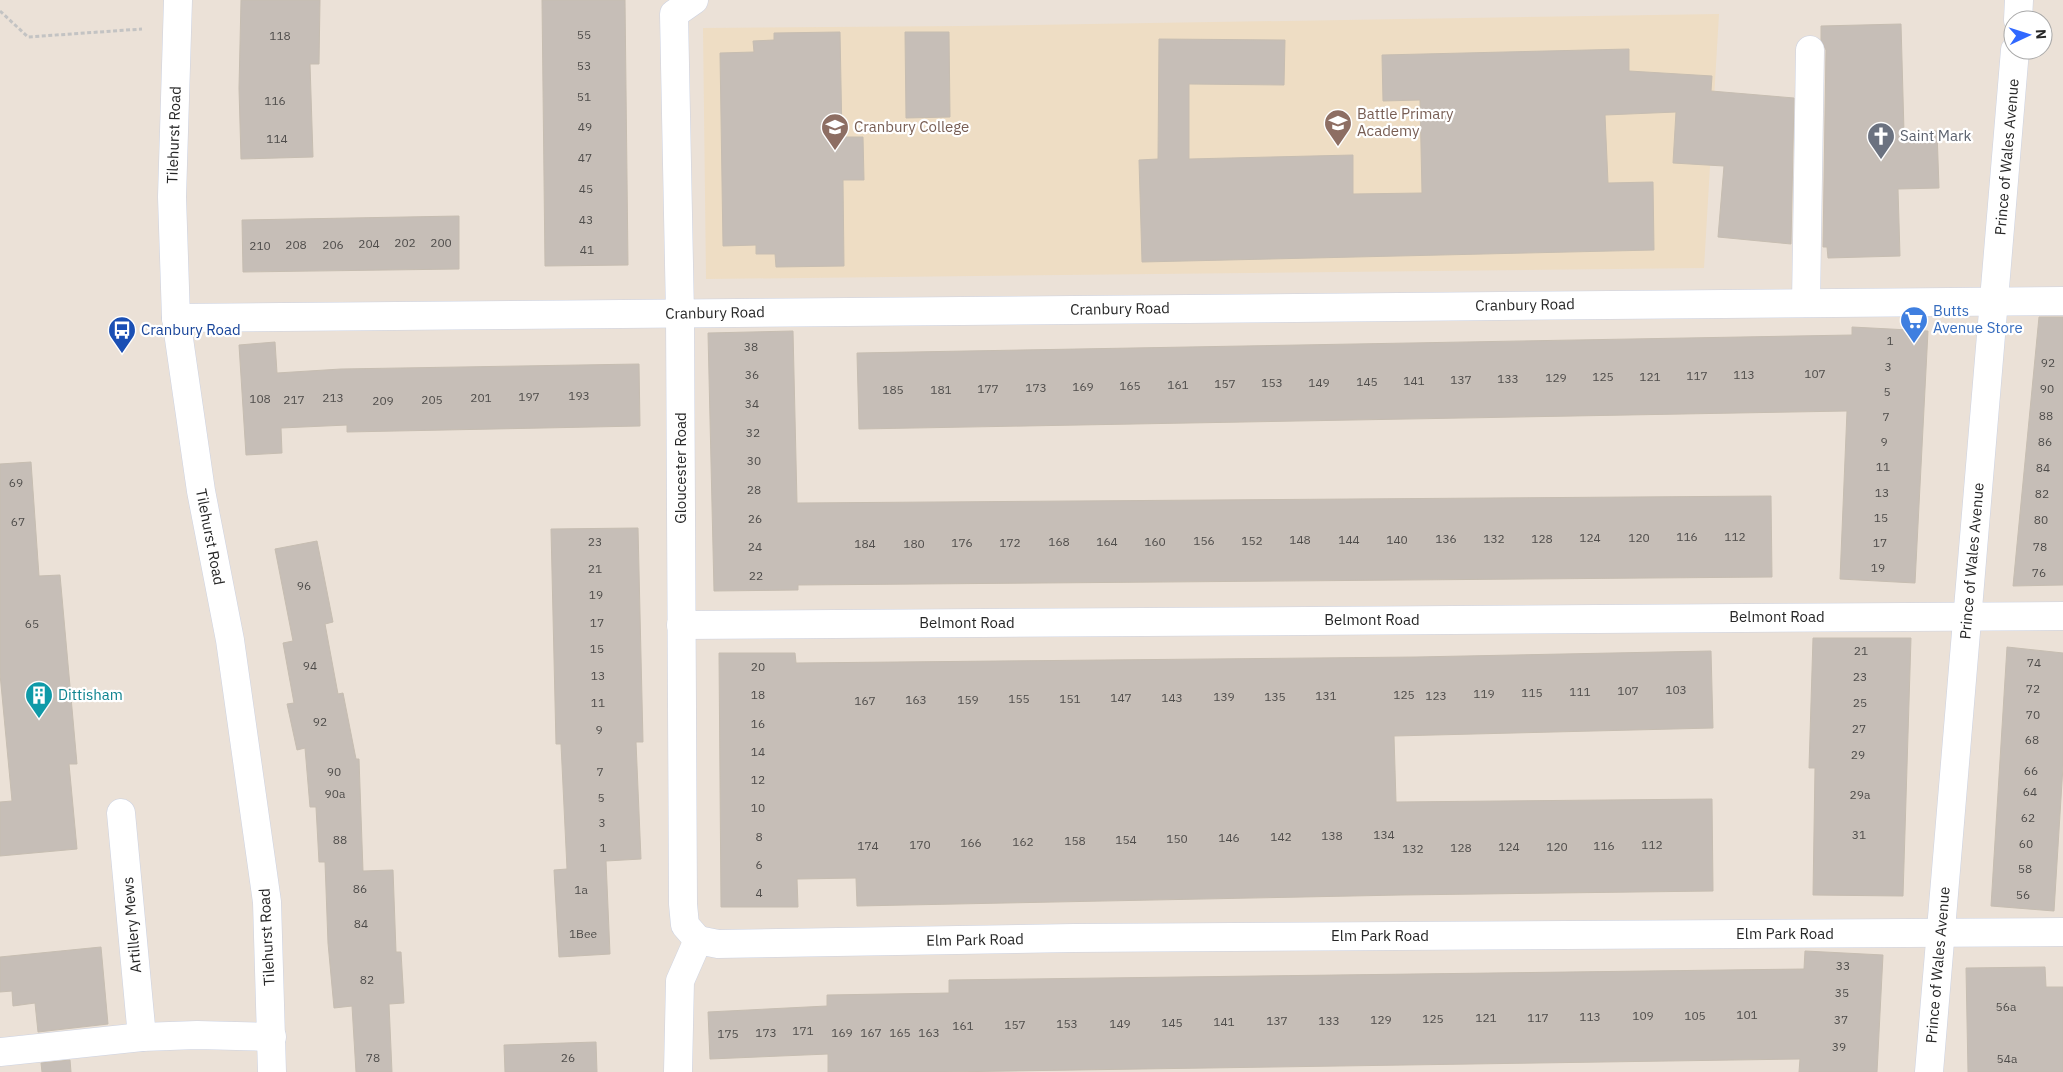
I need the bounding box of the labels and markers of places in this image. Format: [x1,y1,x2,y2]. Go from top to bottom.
place label: Battle Primary Academy [1357,104,1454,140]
school or university icon: Battle Primary Academy [1323,108,1353,147]
school or university icon: Cranbury College [820,112,850,151]
place label: Cranbury College [854,117,969,136]
church icon: Saint Mark [1866,121,1896,160]
place label: Saint Mark [1900,126,1971,145]
place label: Butts Avenue Store [1933,301,2023,337]
supermarket icon: Butts Avenue Store [1899,305,1929,344]
bus stop icon: Cranbury Road [107,315,137,354]
place label: Cranbury Road [141,320,241,339]
building icon: Dittisham [24,680,54,719]
place label: Dittisham [58,685,123,704]

